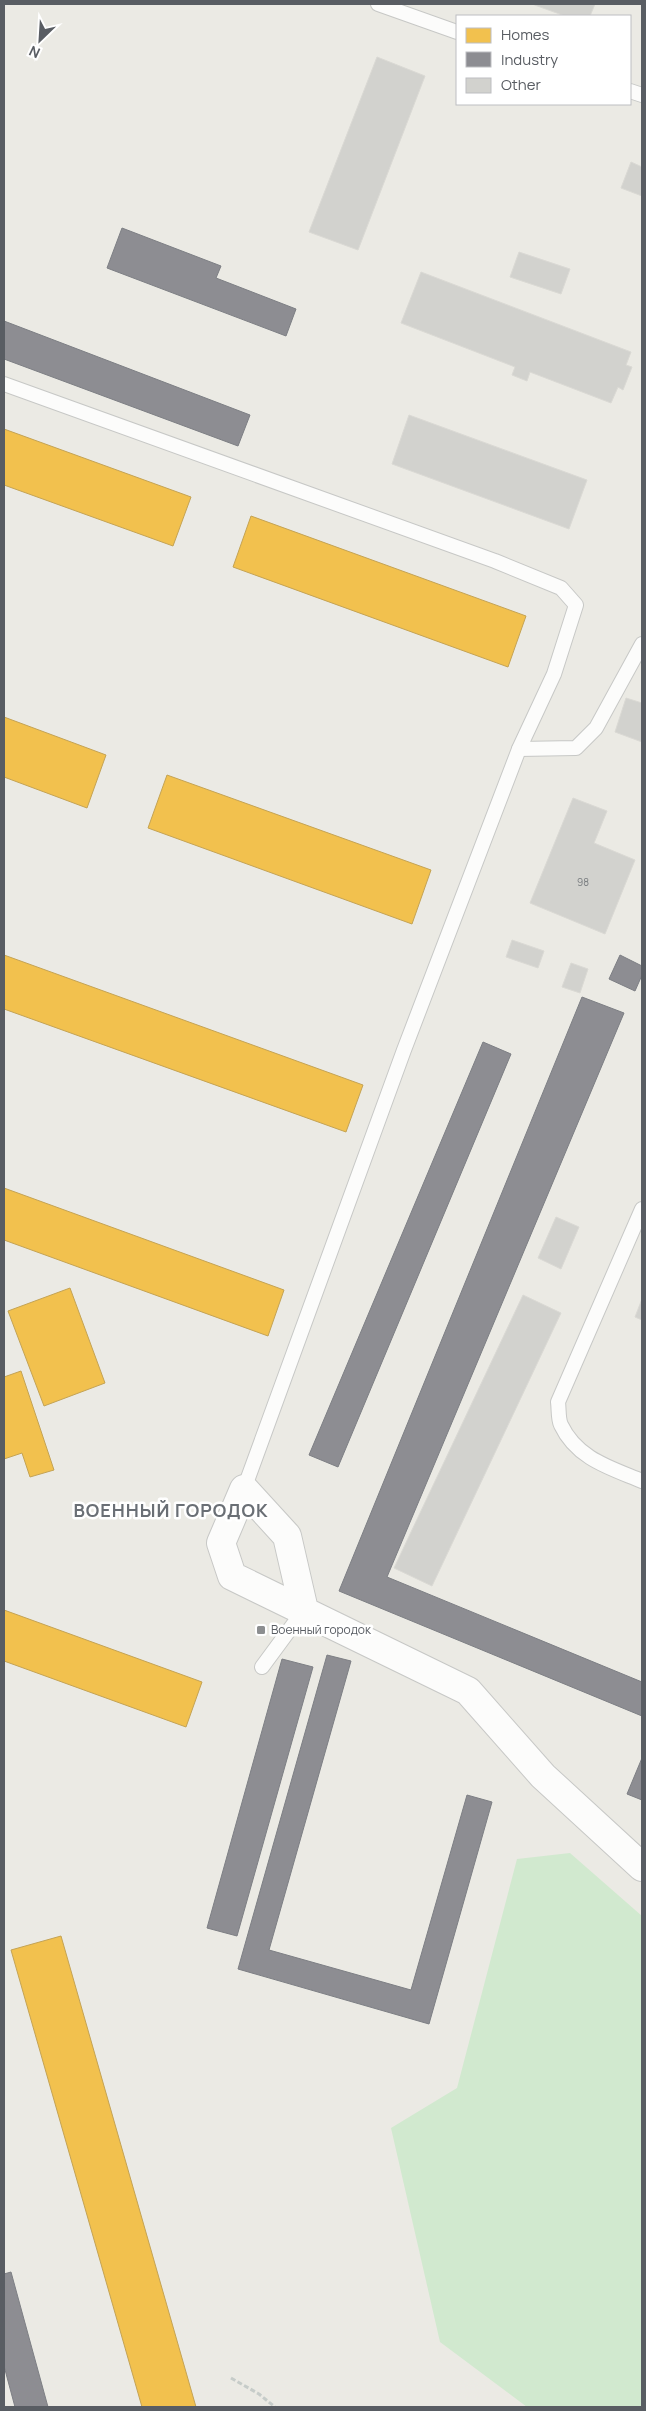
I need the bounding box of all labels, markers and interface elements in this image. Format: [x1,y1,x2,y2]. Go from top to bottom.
north arrow [15,15,65,65]
legend [456,15,631,105]
text: Homes [501,24,550,45]
text: N [26,41,43,63]
text: Industry [501,49,558,70]
text: Other [501,74,542,95]
house number: 98 [577,875,589,889]
district label: ВОЕННЫЙ ГОРОДОК [73,1498,269,1522]
place label: Военный городок [271,1621,372,1638]
marker: Военный городок [255,1624,267,1636]

